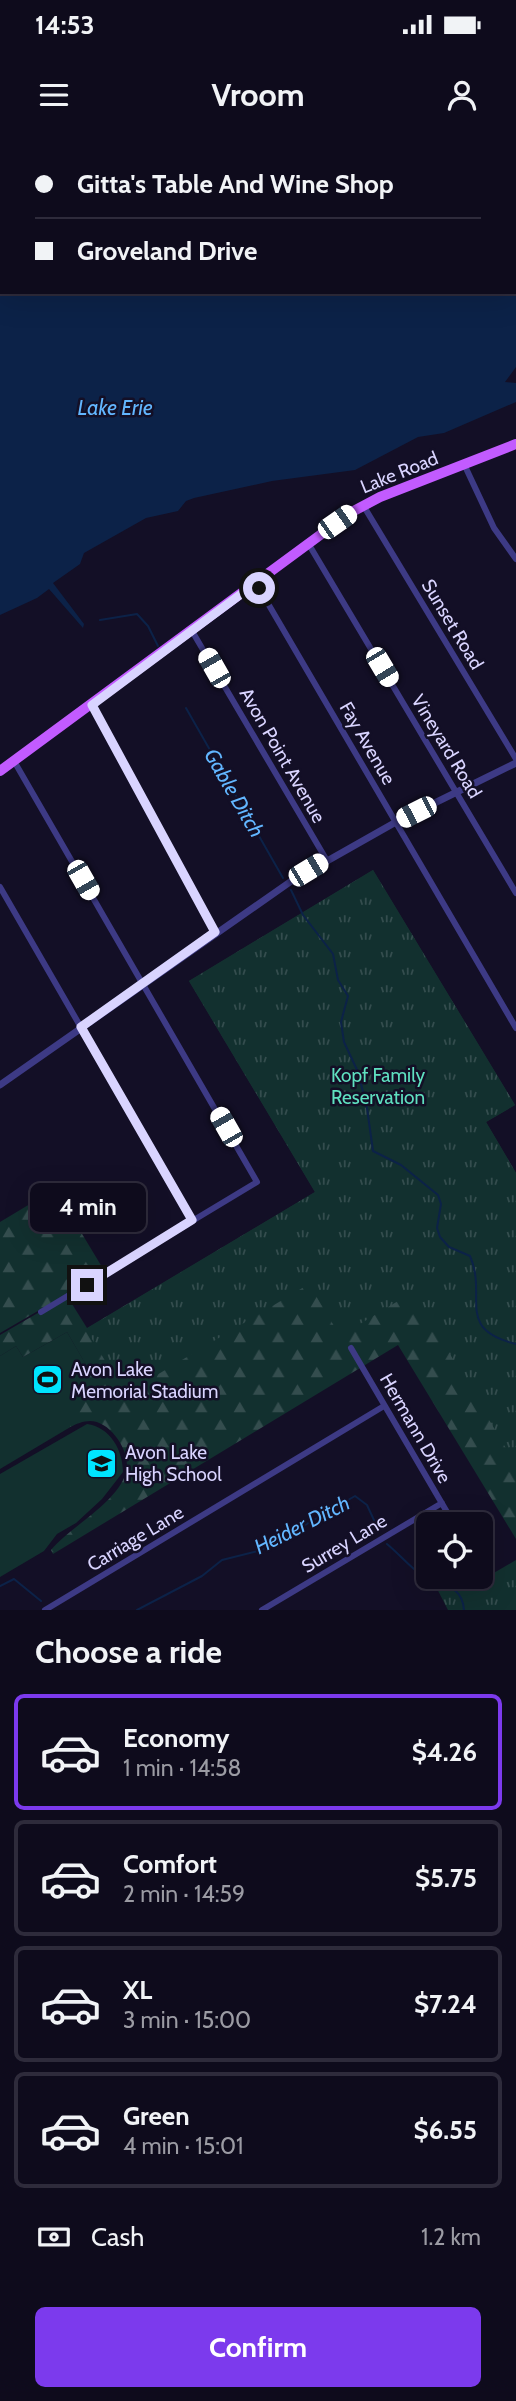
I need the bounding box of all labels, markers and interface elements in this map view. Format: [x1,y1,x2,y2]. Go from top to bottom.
text: 14:53 [35,9,95,41]
text: Vroom [211,75,305,114]
icon: menu [35,76,73,114]
icon: person [443,76,481,114]
text: Gitta's Table And Wine Shop [77,168,394,200]
text: Groveland Drive [77,235,257,267]
water label: Lake Erie [77,395,153,420]
street label: Lake Road [357,446,441,498]
car [314,501,361,543]
route start [243,572,275,604]
street label: Sunset Road [417,575,488,673]
car [363,644,402,690]
car [195,645,234,691]
street label: Avon Point Avenue [235,684,331,827]
street label: Vineyard Road [407,690,487,802]
street label: Fay Avenue [335,698,401,789]
water label: Gable Ditch [199,744,270,842]
car [393,793,440,831]
car [285,850,332,890]
car [64,857,103,903]
park label: Kopf Family Reservation [331,1064,426,1109]
car [207,1104,246,1150]
callout: 4 min [29,1184,145,1232]
text: 4 min [59,1193,117,1221]
route end [71,1269,103,1301]
place label: Avon Lake Memorial Stadium [71,1358,218,1403]
sports icon: Avon Lake Memorial Stadium [31,1363,65,1397]
street label: Hermann Drive [375,1369,456,1487]
place label: Avon Lake High School [125,1441,222,1486]
school or university icon: Avon Lake High School [85,1446,119,1480]
water label: Heider Ditch [250,1490,354,1559]
street label: Carriage Lane [83,1501,188,1576]
street label: Surrey Lane [298,1509,391,1578]
map controls [416,1512,493,1589]
button: locate [416,1512,493,1589]
text: Choose a ride [35,1632,222,1671]
icon: car [39,1721,102,1784]
text: Economy [123,1722,229,1754]
text: $4.26 [412,1736,477,1768]
text: 1 min · 14:58 [123,1754,241,1782]
icon: car [39,1847,102,1910]
text: Comfort [123,1848,217,1880]
text: $5.75 [415,1862,477,1894]
text: 2 min · 14:59 [123,1880,245,1908]
icon: car [39,1973,102,2036]
text: XL [123,1974,152,2006]
text: $7.24 [414,1988,477,2020]
text: 3 min · 15:00 [123,2006,251,2034]
icon: car [39,2099,102,2162]
text: Green [123,2100,190,2132]
text: $6.55 [414,2114,477,2146]
text: 4 min · 15:01 [123,2132,243,2160]
icon: cash [35,2218,73,2256]
text: Cash [91,2221,144,2253]
text: 1.2 km [421,2223,481,2251]
button: Confirm [35,2307,481,2387]

